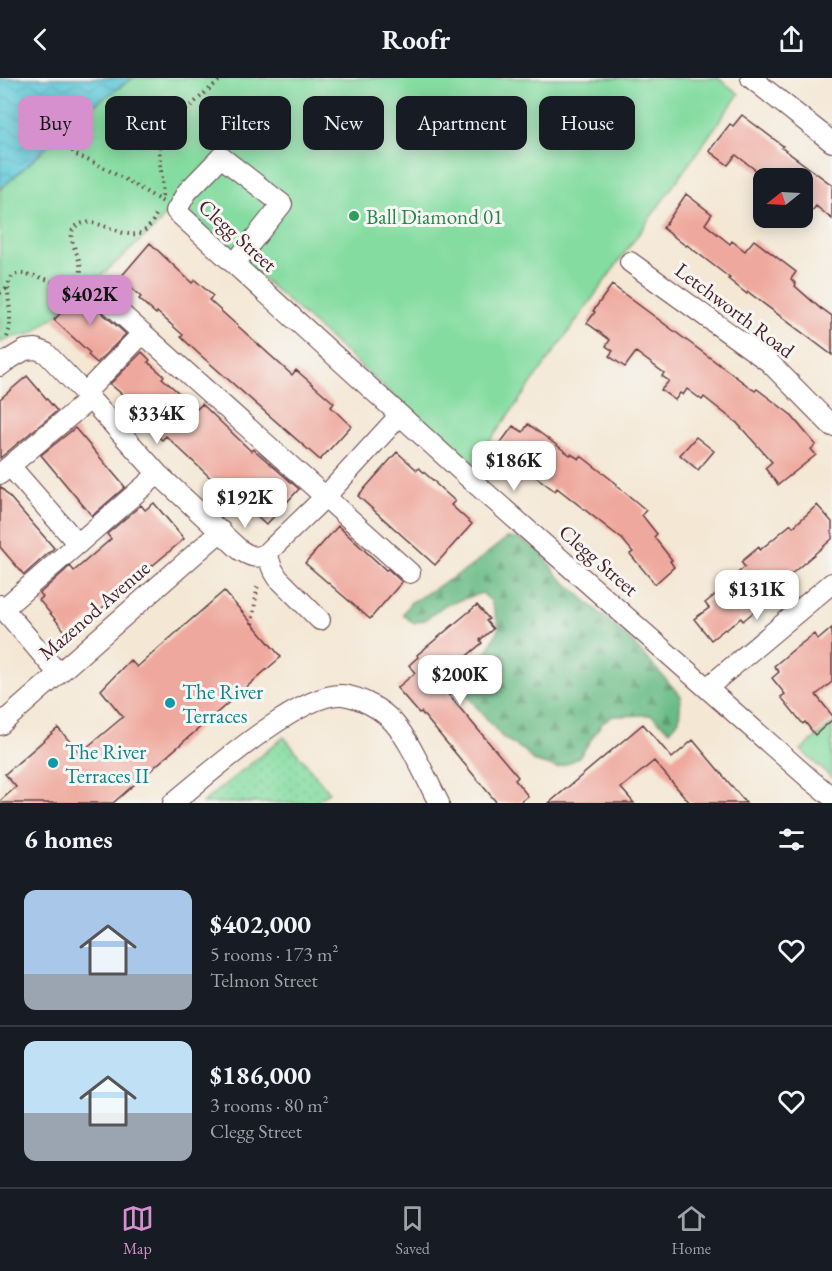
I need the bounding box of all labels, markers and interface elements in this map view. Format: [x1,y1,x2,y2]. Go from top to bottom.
text: Roofr [382,22,450,57]
icon: back [24,23,57,56]
icon: share [775,23,808,56]
chip: Buy [18,96,93,150]
chip: Rent [105,96,187,150]
chip: Filters [199,96,291,150]
chip: New [303,96,384,150]
chip: Apartment [396,96,527,150]
chip: House [539,96,635,150]
north arrow [753,168,813,228]
map controls [753,168,813,228]
street label: Clegg Street [193,193,283,278]
place label: Ball Diamond 01 [366,203,503,230]
marker: Ball Diamond 01 [347,209,361,223]
street label: Letchworth Road [670,256,800,364]
pin: $402K [48,275,132,326]
text: $402K [62,281,118,307]
pin: $334K [115,394,199,445]
text: $334K [129,400,185,426]
pin: $186K [472,441,556,492]
text: $186K [486,447,542,473]
pin: $192K [203,478,287,529]
text: $192K [217,484,273,510]
street label: Clegg Street [554,518,645,602]
street label: Mazenod Avenue [33,554,155,666]
pin: $131K [715,570,799,621]
text: $131K [729,576,785,602]
pin: $200K [418,655,502,706]
text: $200K [432,661,488,687]
place label: The River Terraces [182,678,263,729]
marker: The River Terraces [163,696,177,710]
place label: The River Terraces II [65,738,149,789]
marker: The River Terraces II [46,756,60,770]
text: 6 homes [24,822,113,856]
icon: filters [775,823,808,856]
text: $402,000 [210,907,311,941]
icon: home [72,914,144,986]
icon: heart [775,934,808,967]
text: 5 rooms · 173 m² [210,941,338,967]
text: Telmon Street [210,967,318,993]
text: $186,000 [210,1058,311,1092]
icon: home [72,1065,144,1137]
icon: heart [775,1085,808,1118]
text: 3 rooms · 80 m² [210,1092,329,1118]
text: Clegg Street [210,1118,302,1144]
tab: Map [121,1202,154,1259]
tab: Saved [396,1202,430,1259]
tab: Home [672,1202,711,1259]

